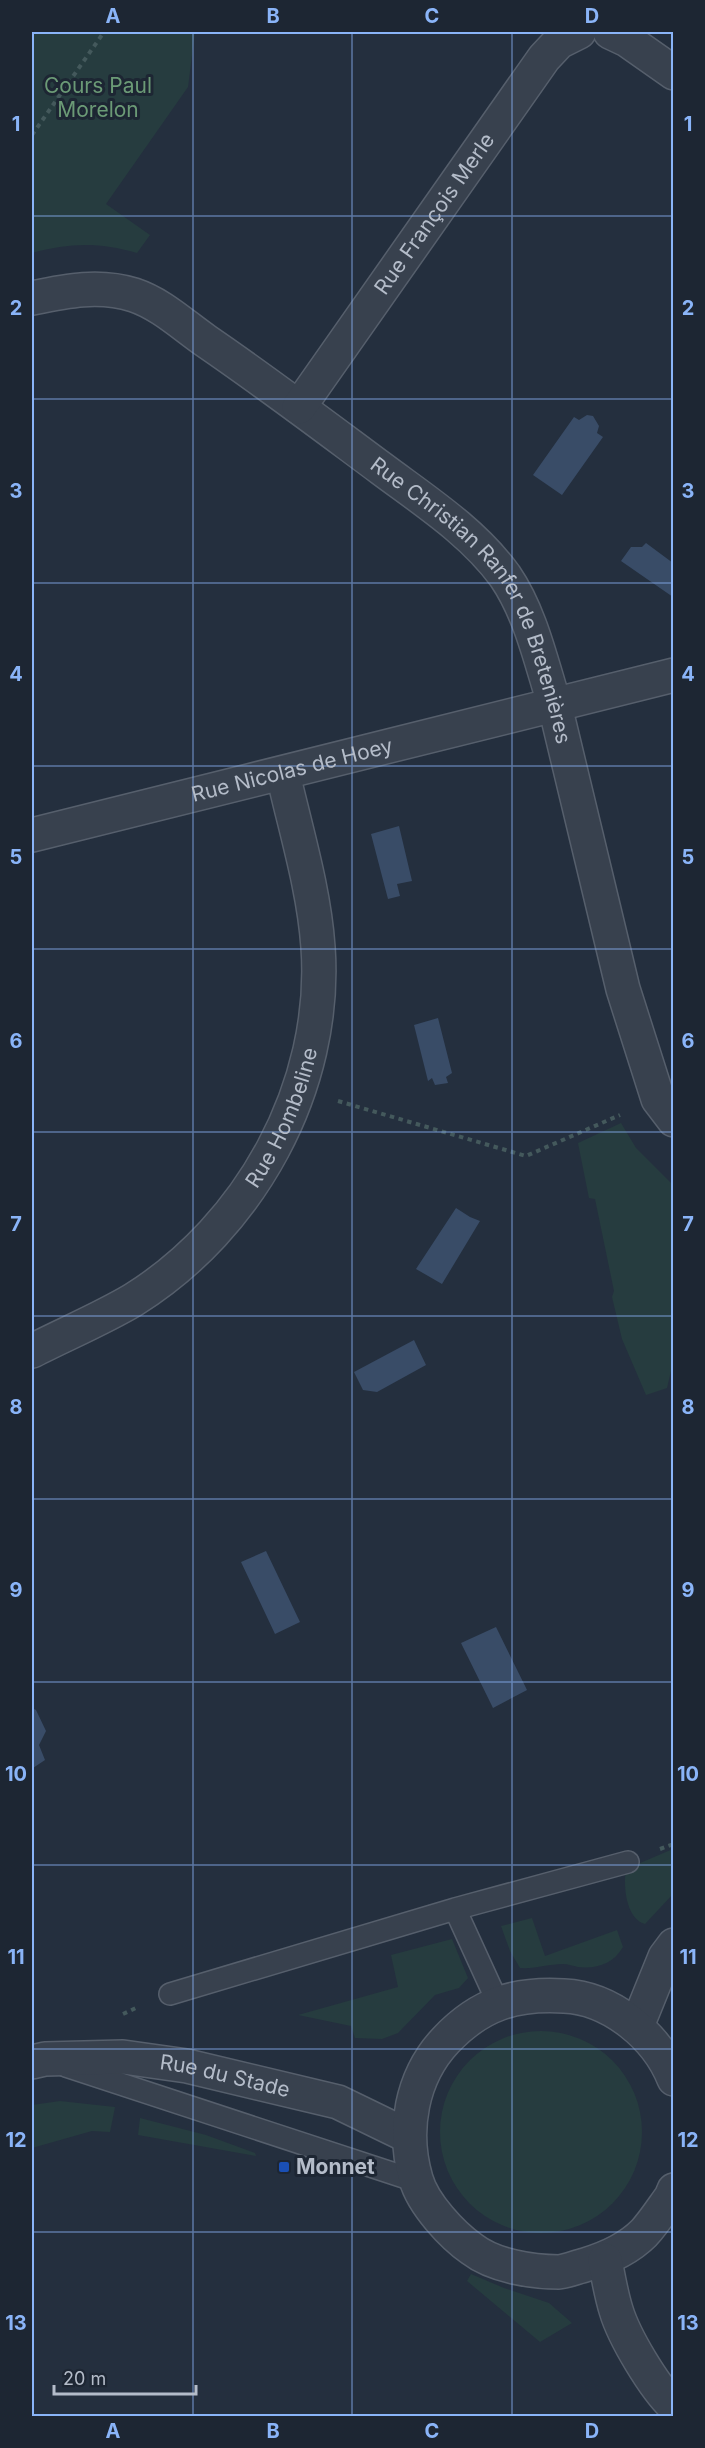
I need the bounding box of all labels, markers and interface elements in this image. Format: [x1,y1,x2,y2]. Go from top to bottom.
text: A [106,4,121,28]
text: B [266,4,280,28]
text: C [425,4,439,28]
text: D [585,4,599,28]
park label: Cours Paul Morelon [44,73,152,122]
text: 1 [12,112,20,136]
text: 1 [684,112,692,136]
street label: Rue François Merle [369,128,499,299]
text: 2 [10,296,22,320]
text: 2 [682,296,694,320]
street label: Rue Christian Ranfer de Bretenières [366,452,577,746]
text: 3 [10,479,22,503]
text: 3 [682,479,694,503]
text: 4 [9,662,23,686]
text: 4 [681,662,695,686]
street label: Rue Nicolas de Hoey [189,733,395,807]
text: 5 [10,845,22,869]
text: 5 [682,845,694,869]
text: 6 [10,1029,23,1053]
text: 6 [682,1029,695,1053]
street label: Rue Hombeline [240,1045,322,1192]
text: 7 [10,1212,22,1236]
text: 7 [682,1212,694,1236]
text: 8 [9,1395,23,1419]
text: 8 [681,1395,695,1419]
text: 9 [10,1578,23,1602]
text: 9 [682,1578,695,1602]
text: 10 [5,1762,27,1786]
text: 10 [677,1762,699,1786]
text: 11 [7,1945,25,1969]
text: 11 [679,1945,697,1969]
street label: Rue du Stade [158,2049,292,2102]
text: 12 [5,2128,27,2152]
text: 12 [677,2128,699,2152]
place label: Monnet [296,2154,375,2179]
marker: Monnet [277,2160,291,2174]
text: 13 [5,2311,27,2335]
text: 13 [677,2311,699,2335]
scale bar [54,2358,196,2396]
text: 20 m [63,2368,106,2389]
text: A [106,2419,121,2443]
text: B [266,2419,280,2443]
text: C [425,2419,439,2443]
text: D [585,2419,599,2443]

